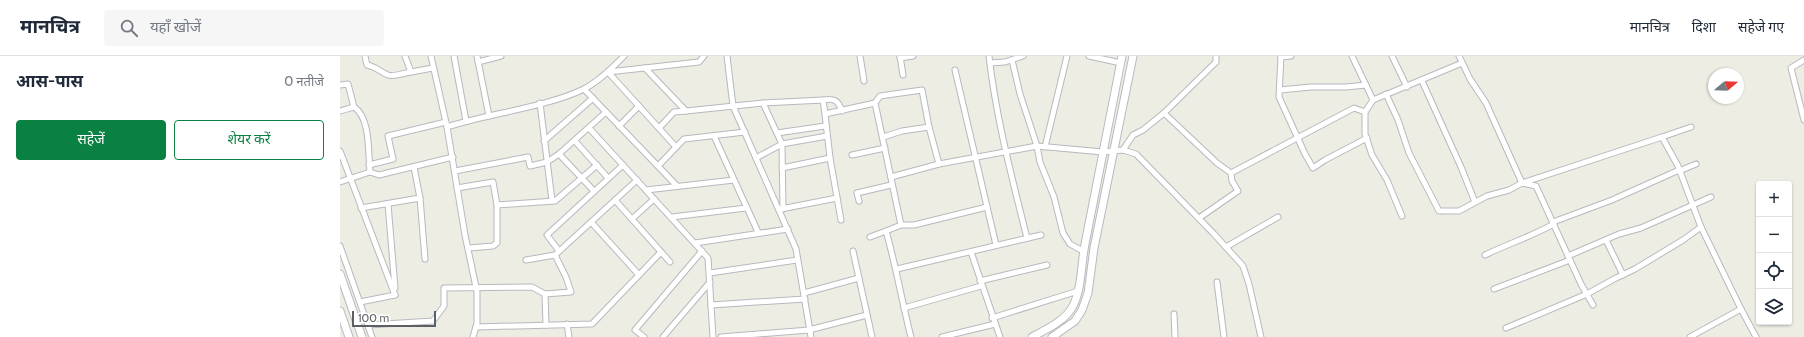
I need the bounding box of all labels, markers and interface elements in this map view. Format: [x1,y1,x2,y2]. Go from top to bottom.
search box [104,10,384,46]
text: मानचित्र [20,15,80,38]
icon: search [118,17,140,39]
text: यहाँ खोजें [150,18,201,36]
text: मानचित्र [1630,18,1670,36]
text: दिशा [1692,18,1716,36]
text: सहेजे गए [1738,18,1784,36]
north arrow [1708,68,1744,104]
text: आस-पास [16,71,83,91]
text: 0 नतीजे [284,73,324,89]
button: सहेजें [16,120,166,160]
button: शेयर करें [174,120,324,160]
map controls [1756,181,1792,325]
button: + [1756,181,1792,217]
button: − [1756,217,1792,253]
button: locate [1756,253,1792,289]
button: layers [1756,289,1792,325]
scale bar [352,309,436,328]
text: 100 m [358,311,389,325]

